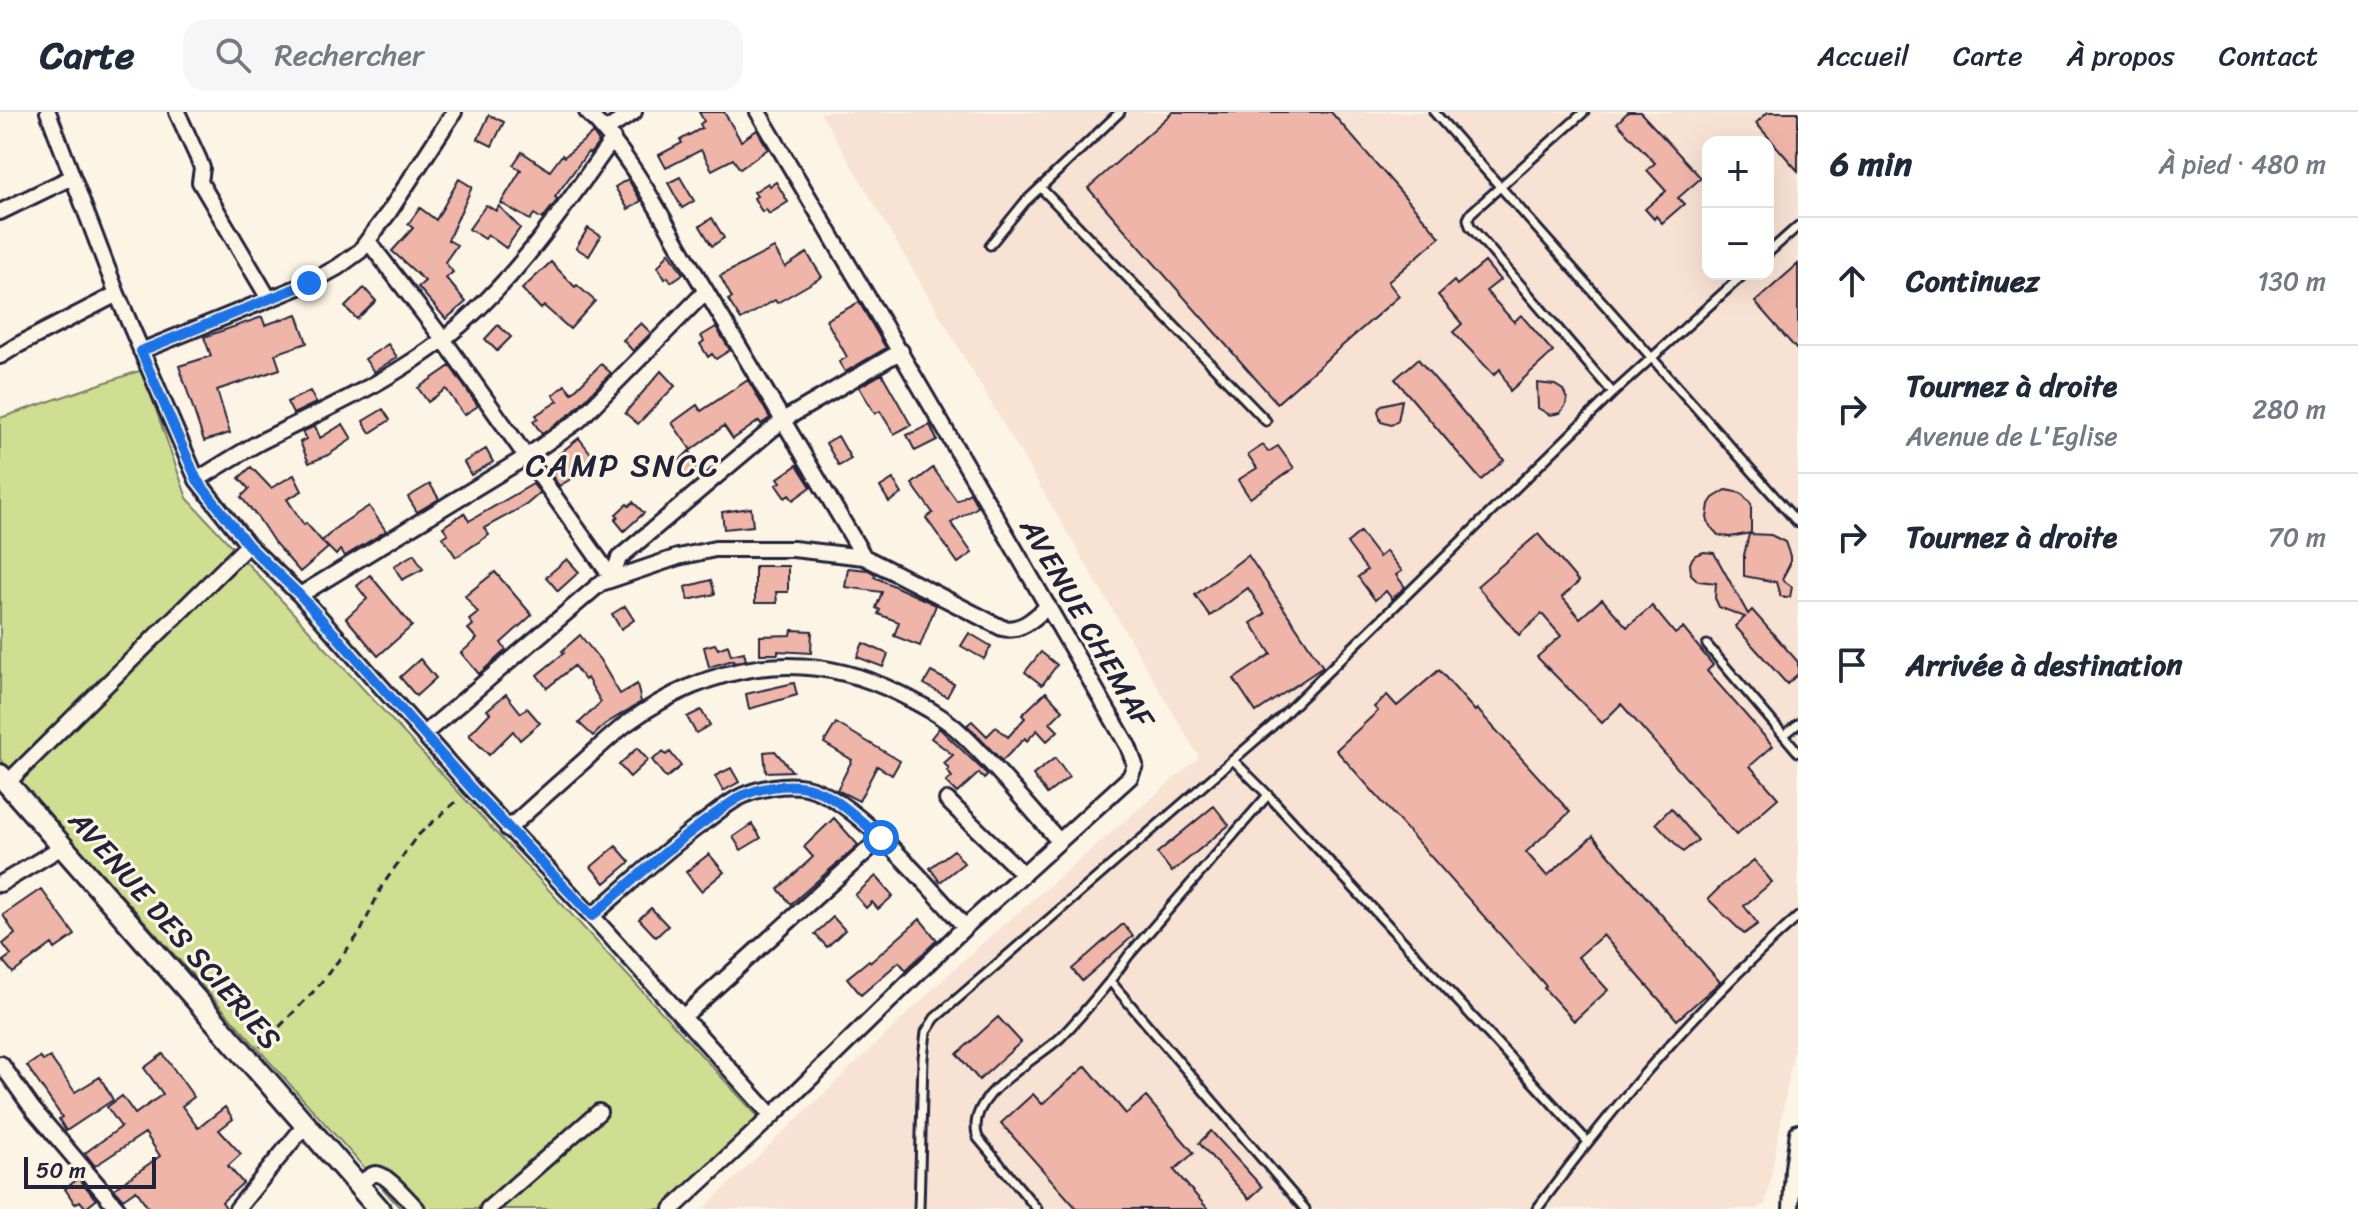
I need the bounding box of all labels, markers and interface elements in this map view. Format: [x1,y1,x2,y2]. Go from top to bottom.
search box [183,19,743,91]
text: Carte [40,22,135,89]
text: Rechercher [275,28,424,82]
text: Accueil [1818,31,1909,80]
text: Carte [1953,31,2023,80]
text: À propos [2067,31,2175,80]
text: Contact [2219,31,2318,80]
icon: search [211,33,255,77]
text: 6 min [1830,134,1912,194]
map controls [1702,136,1774,280]
button: + [1702,136,1774,208]
text: À pied · 480 m [2159,141,2326,187]
button: − [1702,208,1774,280]
text: Continuez [1906,254,2040,308]
text: 130 m [2257,258,2326,304]
icon: ahead [1830,259,1874,303]
route end [291,265,327,301]
text: Tournez à droite [1906,359,2117,413]
text: 280 m [2252,386,2326,432]
icon: right [1830,387,1874,431]
text: Avenue de L'Eglise [1906,413,2118,459]
district label: CAMP SNCC [525,437,721,494]
street label: AVENUE CHEMAF [1004,506,1170,740]
text: Tournez à droite [1906,510,2117,564]
text: 70 m [2268,514,2326,560]
icon: right [1830,515,1874,559]
text: Arrivée à destination [1906,638,2183,692]
icon: arrive [1830,643,1874,687]
street label: AVENUE DES SCIERIES [54,796,296,1063]
route start [863,820,899,856]
text: 50 m [36,1151,86,1190]
scale bar [24,1153,156,1189]

